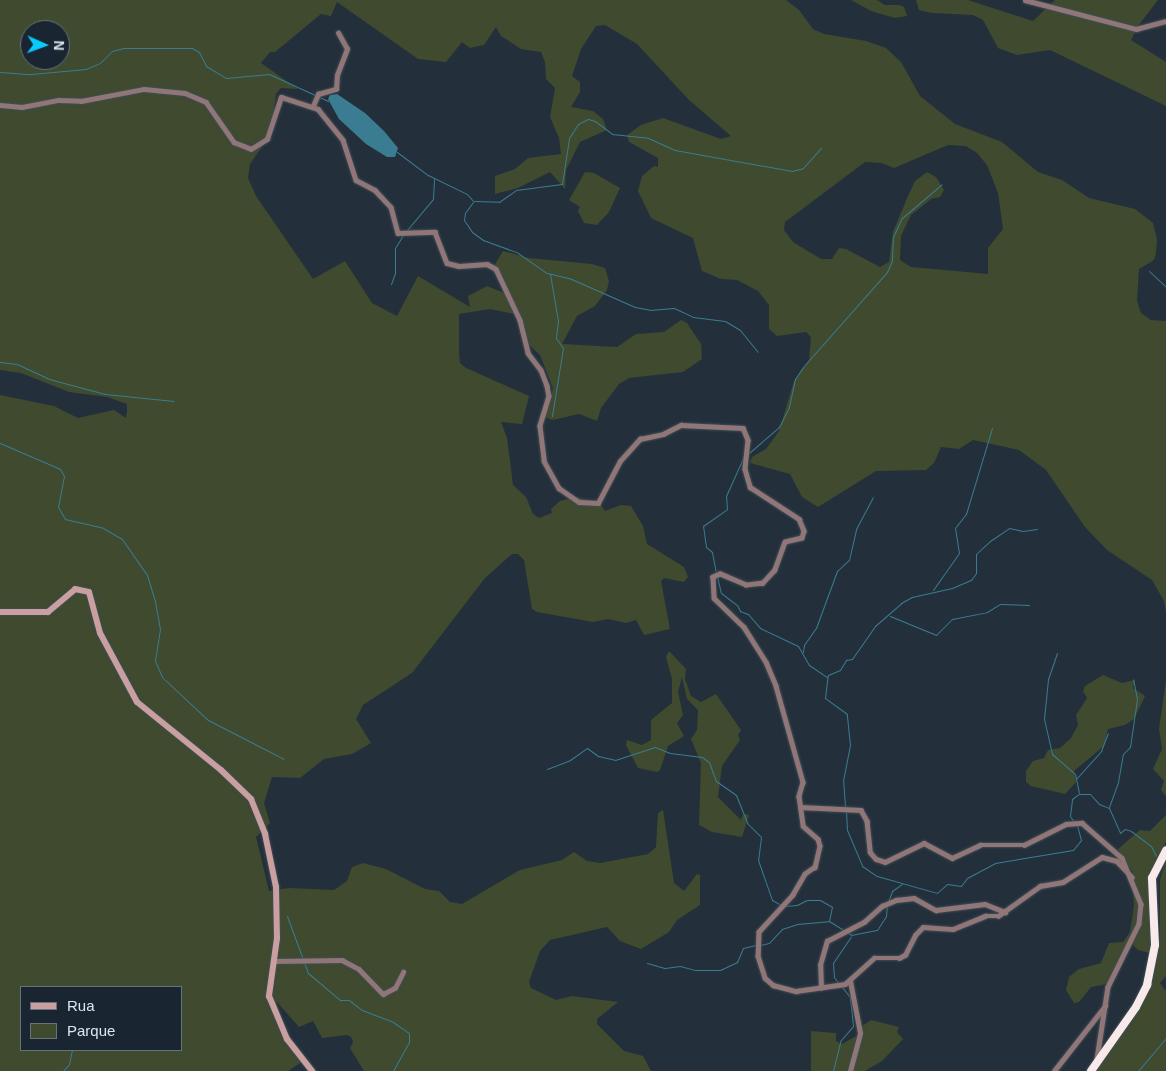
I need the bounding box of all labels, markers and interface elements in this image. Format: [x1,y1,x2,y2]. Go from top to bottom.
north arrow [20,20,70,70]
text: N [51,40,67,51]
legend [20,986,182,1051]
text: Rua [67,997,95,1014]
text: Parque [67,1022,115,1039]

